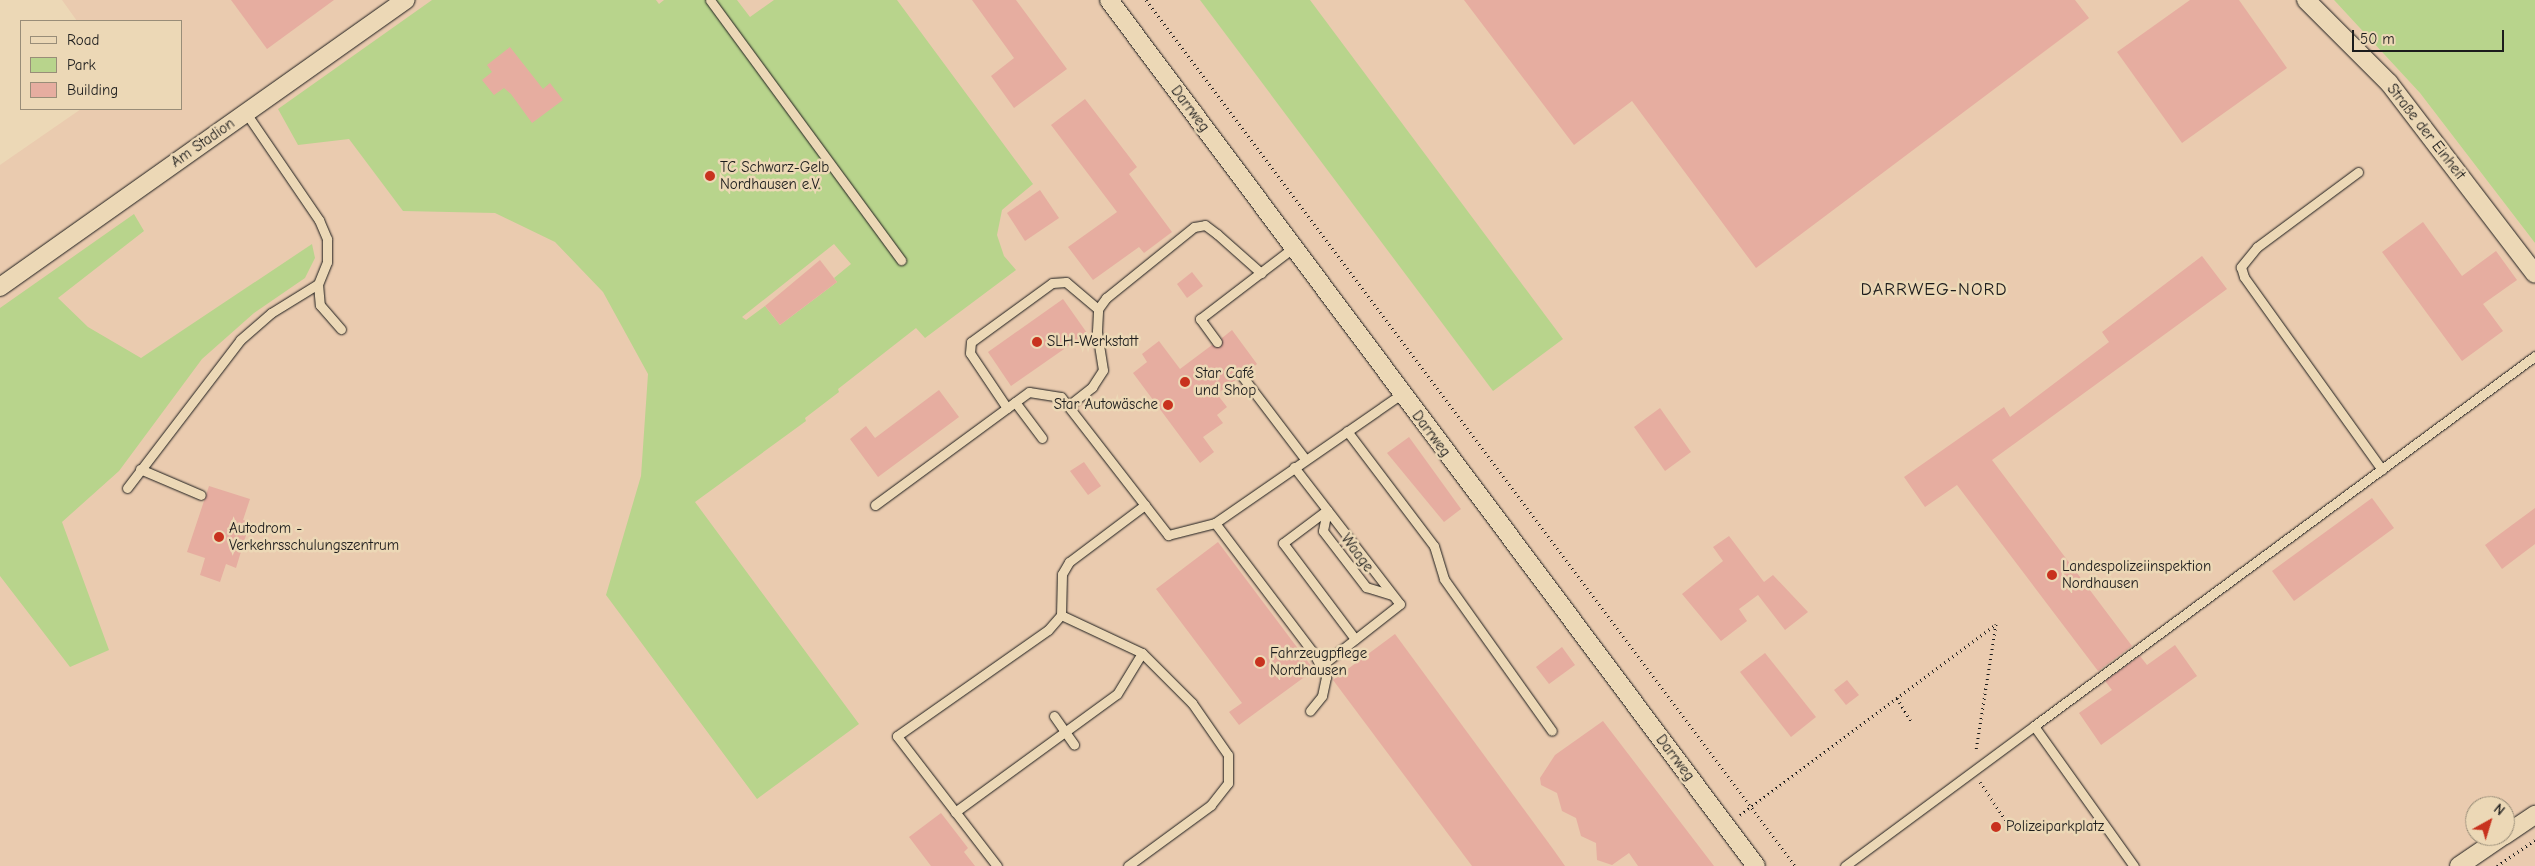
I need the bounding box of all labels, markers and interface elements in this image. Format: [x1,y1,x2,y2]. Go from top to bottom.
legend [20,20,182,110]
scale bar [2355,20,2508,52]
text: 50 m [2360,30,2395,48]
text: Road [67,31,99,49]
text: Park [67,56,96,74]
street label: Straße der Einheit [2383,80,2469,184]
text: Building [67,81,118,99]
street label: Darrweg [1167,82,1213,136]
street label: Am Stadion [168,115,238,171]
place label: TC Schwarz-Gelb Nordhausen e.V. [720,158,829,193]
marker: TC Schwarz-Gelb Nordhausen e.V. [704,170,716,182]
district label: DARRWEG-NORD [1859,279,2009,301]
place label: SLH-Werkstatt [1047,333,1138,351]
marker: SLH-Werkstatt [1031,336,1043,348]
place label: Star Café und Shop [1195,364,1256,399]
marker: Star Café und Shop [1179,376,1191,388]
place label: Star Autowäsche [1054,396,1158,414]
marker: Star Autowäsche [1162,399,1174,411]
street label: Darrweg [1408,407,1454,461]
place label: Autodrom - Verkehrsschulungszentrum [229,519,399,554]
street label: Waage [1337,530,1377,576]
marker: Autodrom - Verkehrsschulungszentrum [213,531,225,543]
place label: Landespolizeiinspektion Nordhausen [2062,557,2211,592]
marker: Landespolizeiinspektion Nordhausen [2046,569,2058,581]
place label: Fahrzeugpflege Nordhausen [1270,644,1367,679]
marker: Fahrzeugpflege Nordhausen [1254,656,1266,668]
street label: Darrweg [1652,731,1698,785]
north arrow [2465,796,2515,846]
text: N [2490,800,2508,819]
place label: Polizeiparkplatz [2006,818,2104,836]
marker: Polizeiparkplatz [1990,821,2002,833]

